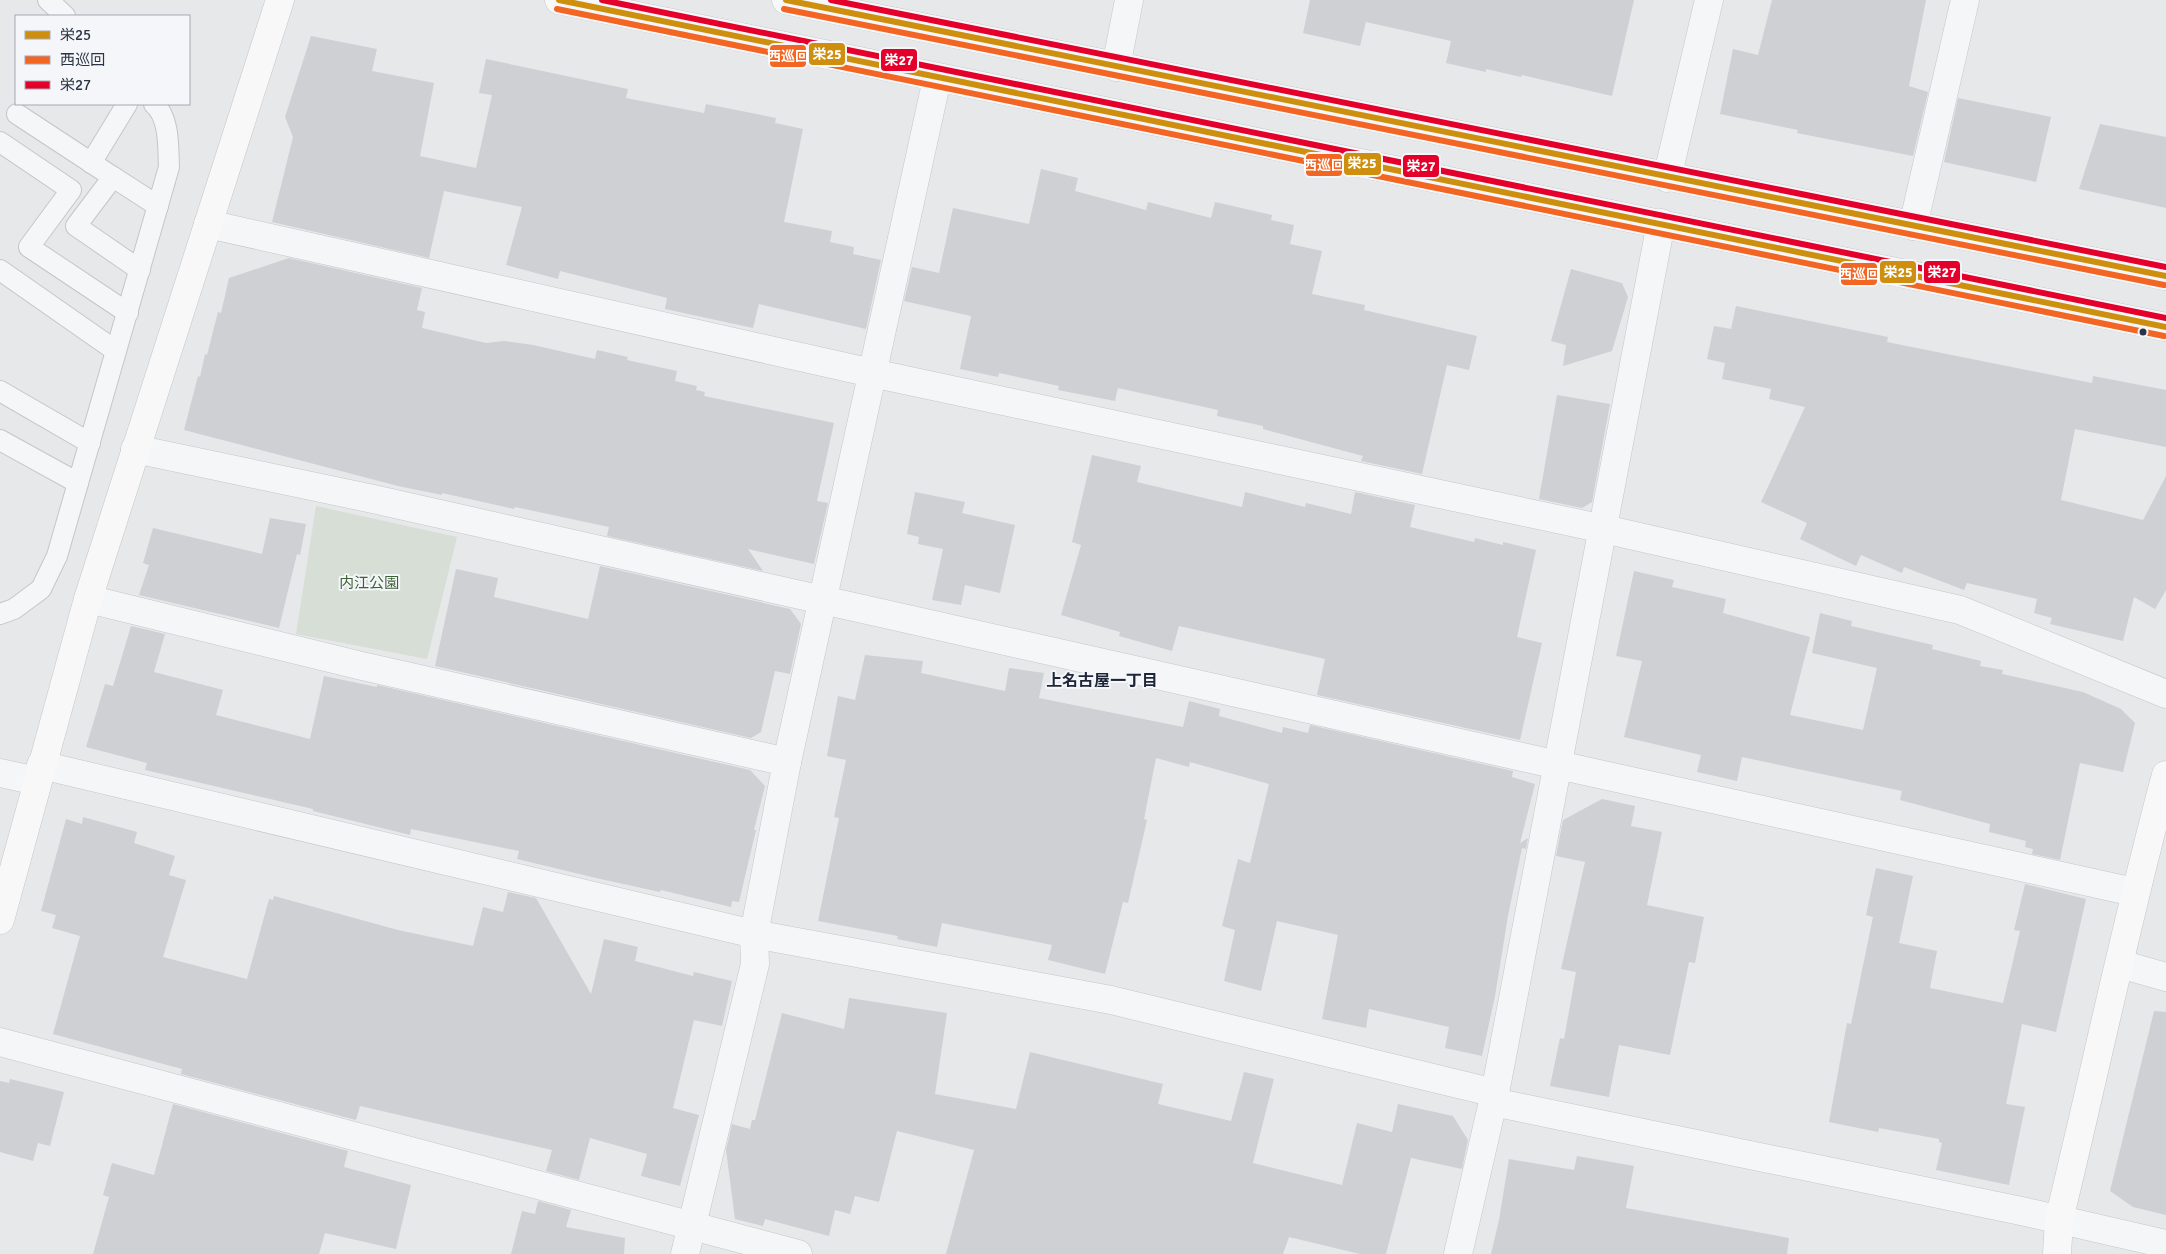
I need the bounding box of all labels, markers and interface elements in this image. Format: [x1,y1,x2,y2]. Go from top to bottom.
legend [15,15,190,105]
text: 栄25 [60,26,91,44]
line badge: 栄25 [808,42,846,66]
line badge: 西巡回 [769,44,807,68]
text: 栄25 [812,46,842,63]
text: 西巡回 [767,48,809,65]
line badge: 栄27 [880,48,918,72]
text: 西巡回 [60,51,105,69]
text: 栄27 [884,52,914,69]
text: 栄27 [60,76,91,94]
line badge: 栄25 [1343,152,1382,176]
line badge: 西巡回 [1305,153,1343,177]
line badge: 栄27 [1402,154,1440,178]
text: 栄25 [1347,155,1377,172]
text: 西巡回 [1303,157,1345,174]
text: 栄27 [1406,158,1436,175]
line badge: 栄25 [1879,260,1917,284]
line badge: 栄27 [1923,260,1961,284]
line badge: 西巡回 [1840,262,1878,286]
text: 栄25 [1883,264,1913,281]
text: 栄27 [1927,264,1957,281]
text: 西巡回 [1838,266,1880,283]
unlabelled marker [2138,327,2148,337]
park label: 内江公園 [339,574,399,592]
district label: 上名古屋一丁目 [1046,671,1158,691]

